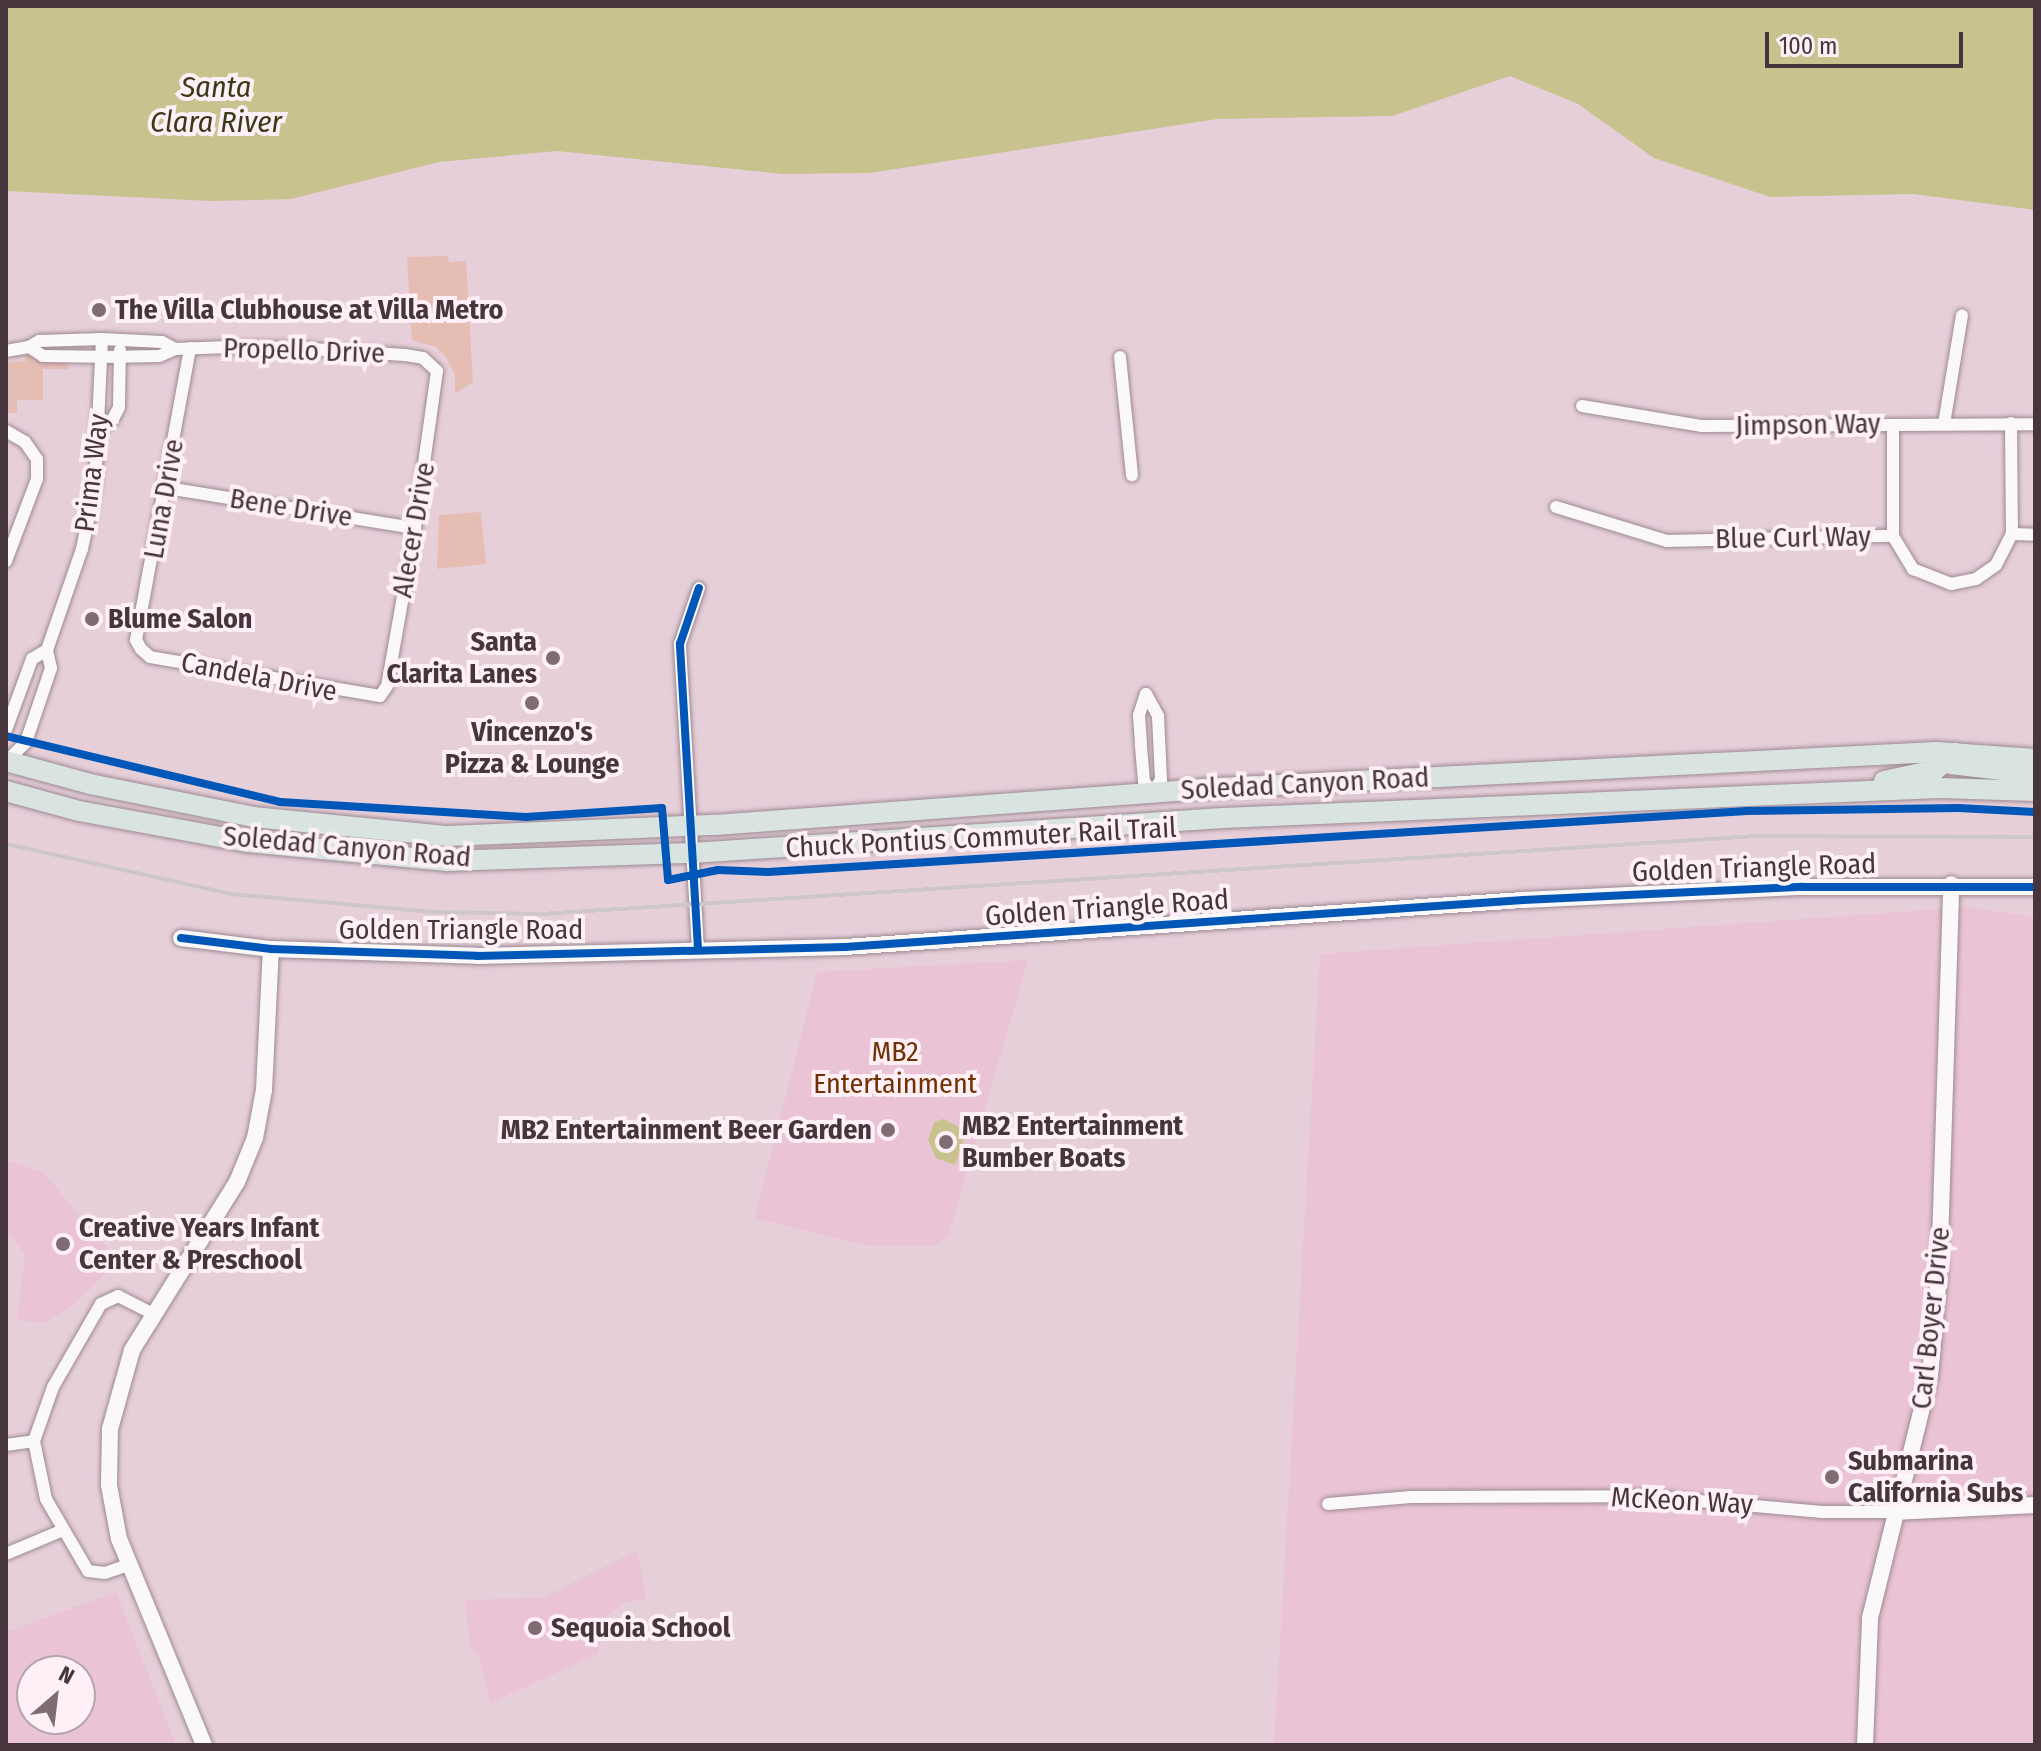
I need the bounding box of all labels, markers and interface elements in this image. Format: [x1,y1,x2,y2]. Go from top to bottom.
scale bar [1769,16,1967,66]
text: 100 m [1779,32,1837,60]
water label: Santa Clara River [150,69,282,140]
place label: The Villa Clubhouse at Villa Metro [115,293,504,327]
marker: The Villa Clubhouse at Villa Metro [90,301,108,319]
street label: Propello Drive [223,331,385,371]
street label: Jimpson Way [1735,407,1881,443]
street label: Prima Way [68,412,116,534]
street label: Luna Drive [137,437,191,561]
street label: Alecer Drive [386,460,442,600]
street label: Bene Drive [227,482,355,534]
street label: Blue Curl Way [1715,520,1871,556]
place label: Blume Salon [108,602,253,636]
marker: Blume Salon [83,610,101,628]
place label: Santa Clarita Lanes [386,625,537,691]
street label: Candela Drive [178,645,340,709]
marker: Santa Clarita Lanes [544,649,562,667]
marker: Vincenzo's Pizza & Lounge [523,694,541,712]
place label: Vincenzo's Pizza & Lounge [445,715,619,781]
street label: Soledad Canyon Road [1180,761,1430,807]
street label: Chuck Pontius Commuter Rail Trail [785,811,1177,865]
street label: Soledad Canyon Road [222,819,472,875]
street label: Golden Triangle Road [1631,847,1877,889]
street label: Golden Triangle Road [984,883,1230,933]
street label: Golden Triangle Road [339,913,583,947]
park label: MB2 Entertainment [813,1035,977,1101]
place label: MB2 Entertainment Bumber Boats [962,1109,1183,1175]
place label: MB2 Entertainment Beer Garden [501,1113,872,1147]
marker: MB2 Entertainment Beer Garden [879,1121,897,1139]
marker: MB2 Entertainment Bumber Boats [937,1133,955,1151]
place label: Creative Years Infant Center & Preschool [79,1211,319,1277]
street label: Carl Boyer Drive [1905,1225,1957,1411]
marker: Creative Years Infant Center & Preschool [54,1235,72,1253]
place label: Submarina California Subs [1848,1444,2023,1510]
marker: Submarina California Subs [1823,1468,1841,1486]
street label: McKeon Way [1610,1481,1754,1521]
place label: Sequoia School [551,1611,730,1645]
marker: Sequoia School [526,1619,544,1637]
north arrow [16,1655,96,1735]
text: N [54,1660,79,1690]

